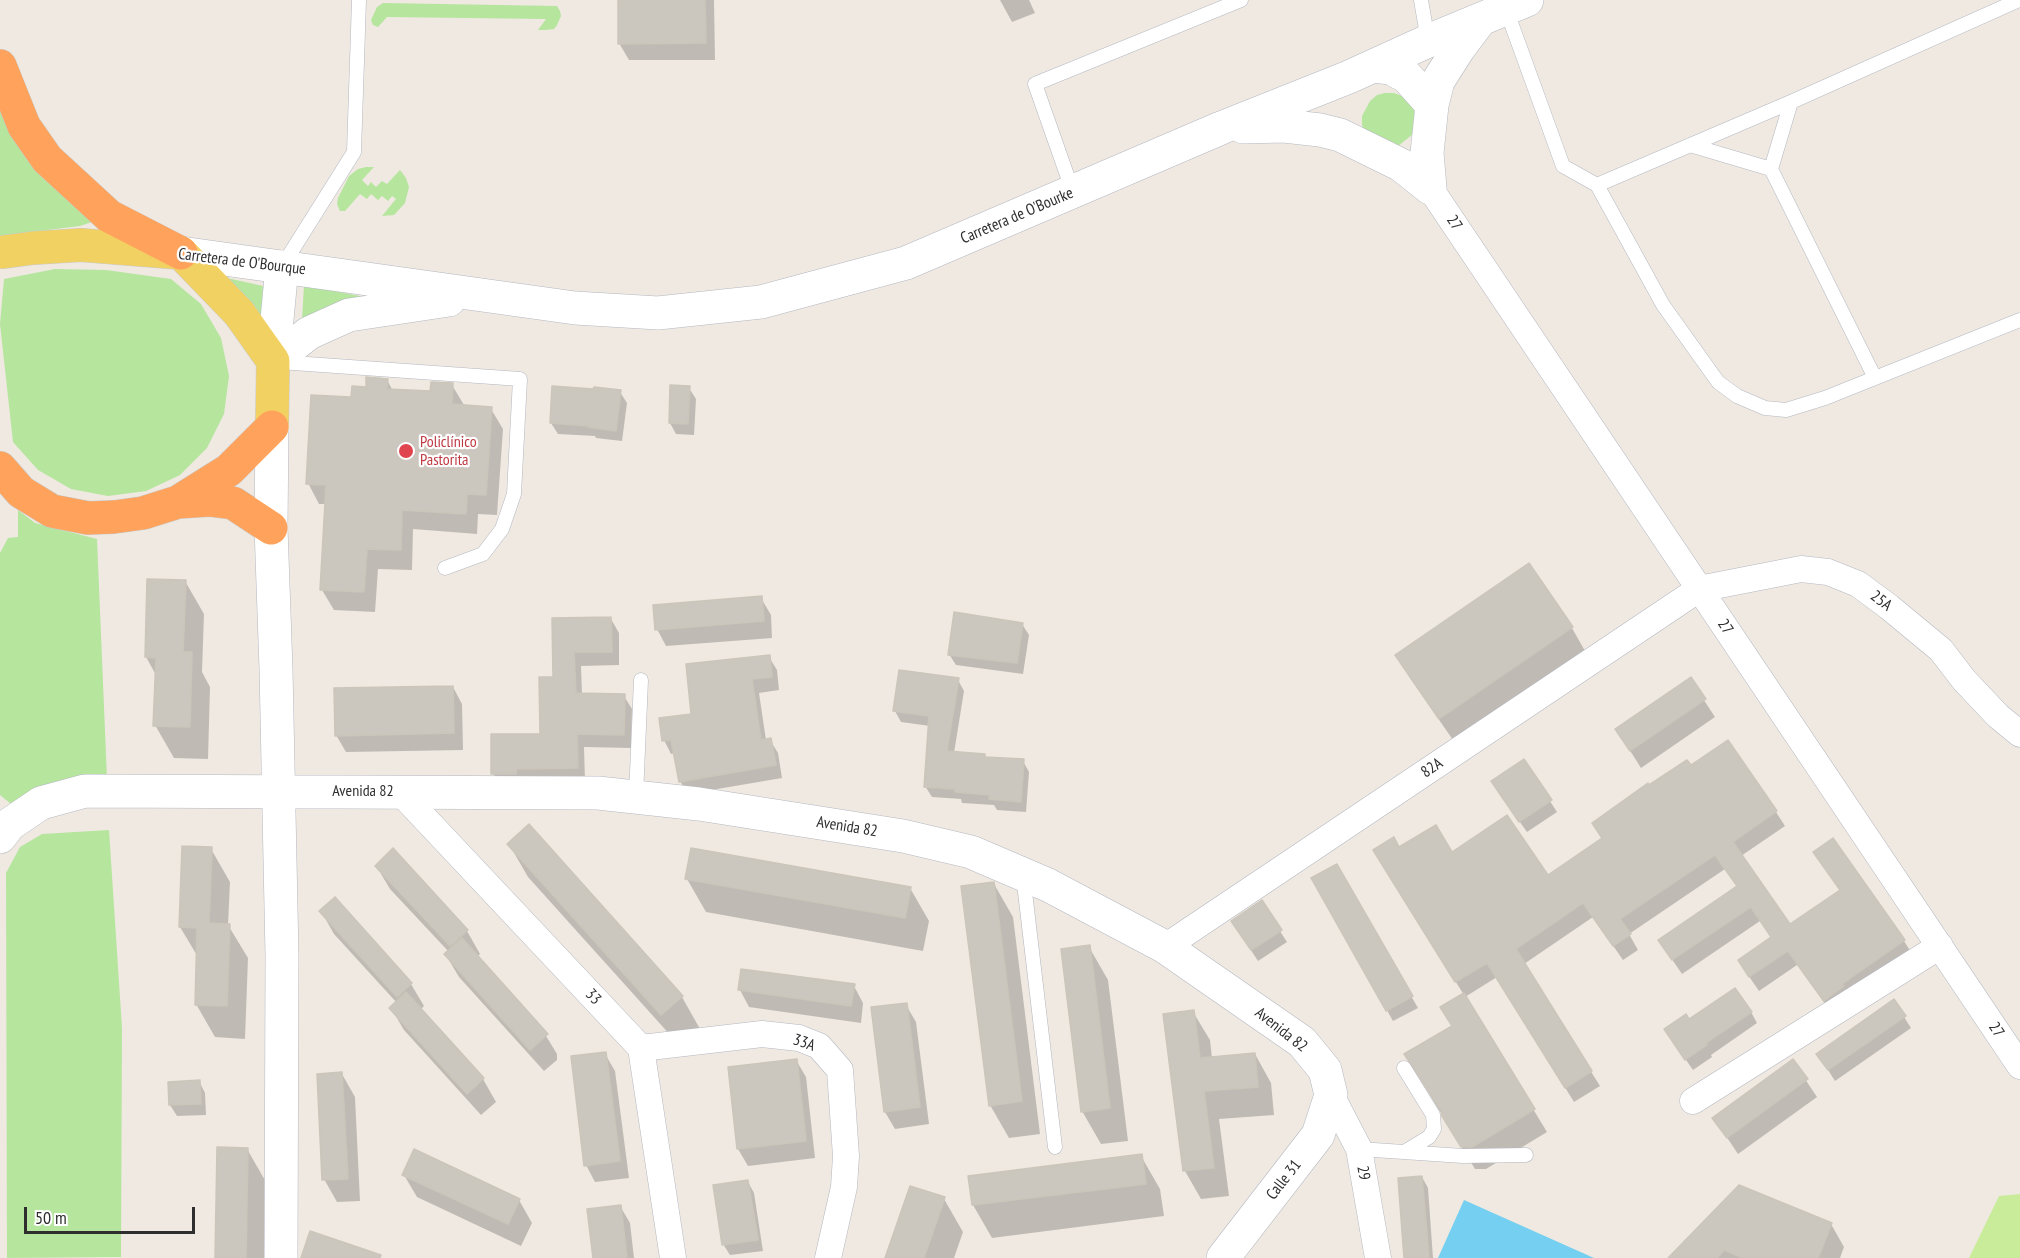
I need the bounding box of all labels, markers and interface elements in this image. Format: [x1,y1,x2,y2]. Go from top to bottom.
street label: Carretera de O'Bourke [958,184,1076,248]
street label: 27 [1442,212,1466,234]
street label: Carretera de O'Bourque [177,245,307,279]
place label: Policlínico Pastorita [420,432,477,470]
marker: Policlínico Pastorita [397,442,415,460]
street label: 25A [1866,587,1896,615]
street label: 27 [1713,616,1737,638]
street label: 82A [1418,754,1446,782]
street label: Avenida 82 [332,781,394,801]
street label: Avenida 82 [815,813,879,841]
street label: 33 [581,985,605,1009]
street label: Avenida 82 [1251,1004,1311,1056]
street label: 27 [1984,1019,2008,1041]
street label: 33A [790,1030,818,1056]
street label: Calle 31 [1262,1156,1306,1204]
street label: 29 [1352,1164,1374,1182]
scale bar [27,1195,198,1233]
text: 50 m [35,1206,67,1229]

